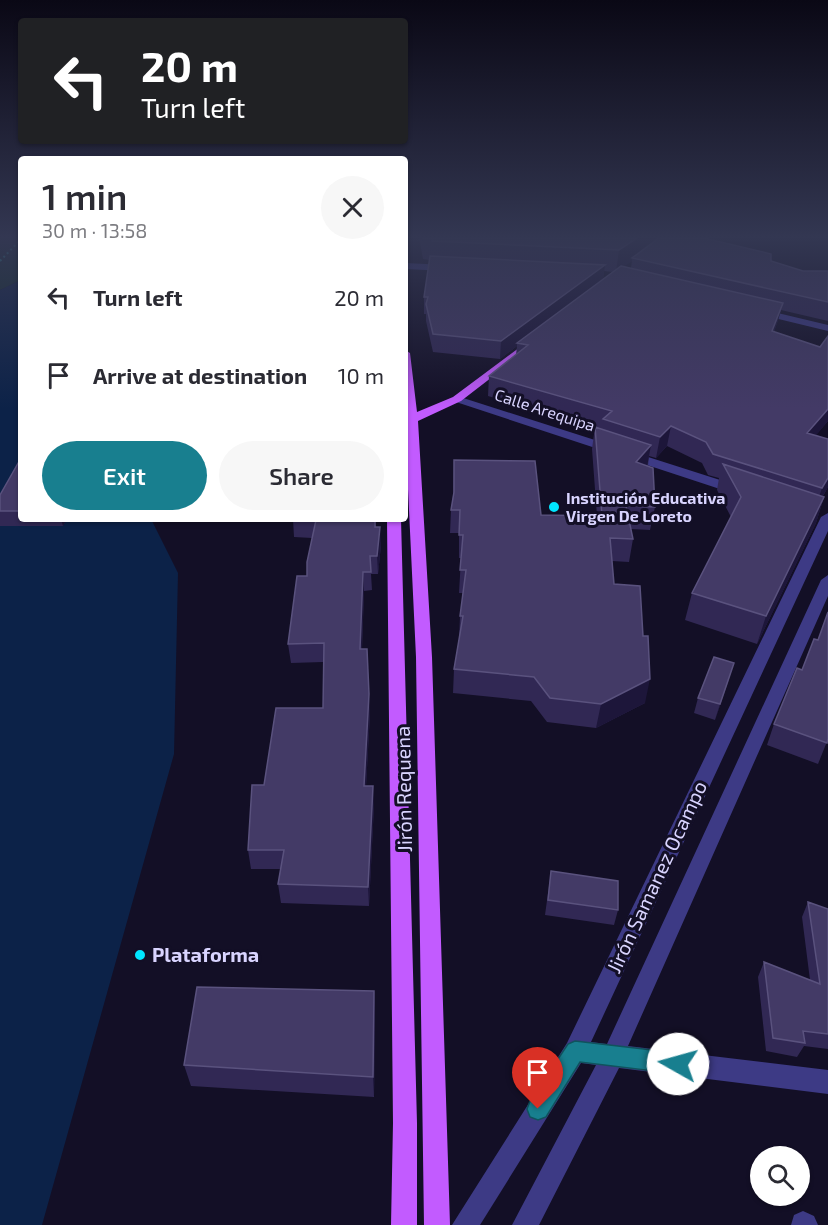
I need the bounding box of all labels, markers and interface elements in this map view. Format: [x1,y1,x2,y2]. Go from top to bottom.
text: 20 m [141,40,238,90]
icon: left [42,42,120,120]
text: Turn left [141,91,245,123]
text: 1 min [42,174,127,217]
button: close [321,176,384,239]
text: 30 m · 13:58 [42,218,147,242]
icon: left [42,281,75,314]
text: Turn left [93,284,182,310]
text: 20 m [334,284,384,310]
icon: arrive [42,359,75,392]
text: Arrive at destination [93,362,307,388]
text: 10 m [338,362,384,388]
street label: Calle Arequipa [493,384,598,435]
button: Exit [42,441,207,510]
button: Share [219,441,384,510]
place label: Institución Educativa Virgen De Loreto [566,488,725,525]
marker: Institución Educativa Virgen De Loreto [547,500,561,514]
street label: Jirón Requena [390,726,416,852]
street label: Jirón Samanez Ocampo [601,777,711,976]
place label: Plataforma [152,942,259,966]
marker: Plataforma [133,948,147,962]
position arrow [646,1032,710,1096]
pin [512,1047,563,1109]
icon: arrive [521,1056,554,1089]
map controls [750,1146,810,1206]
button: search [750,1146,810,1206]

